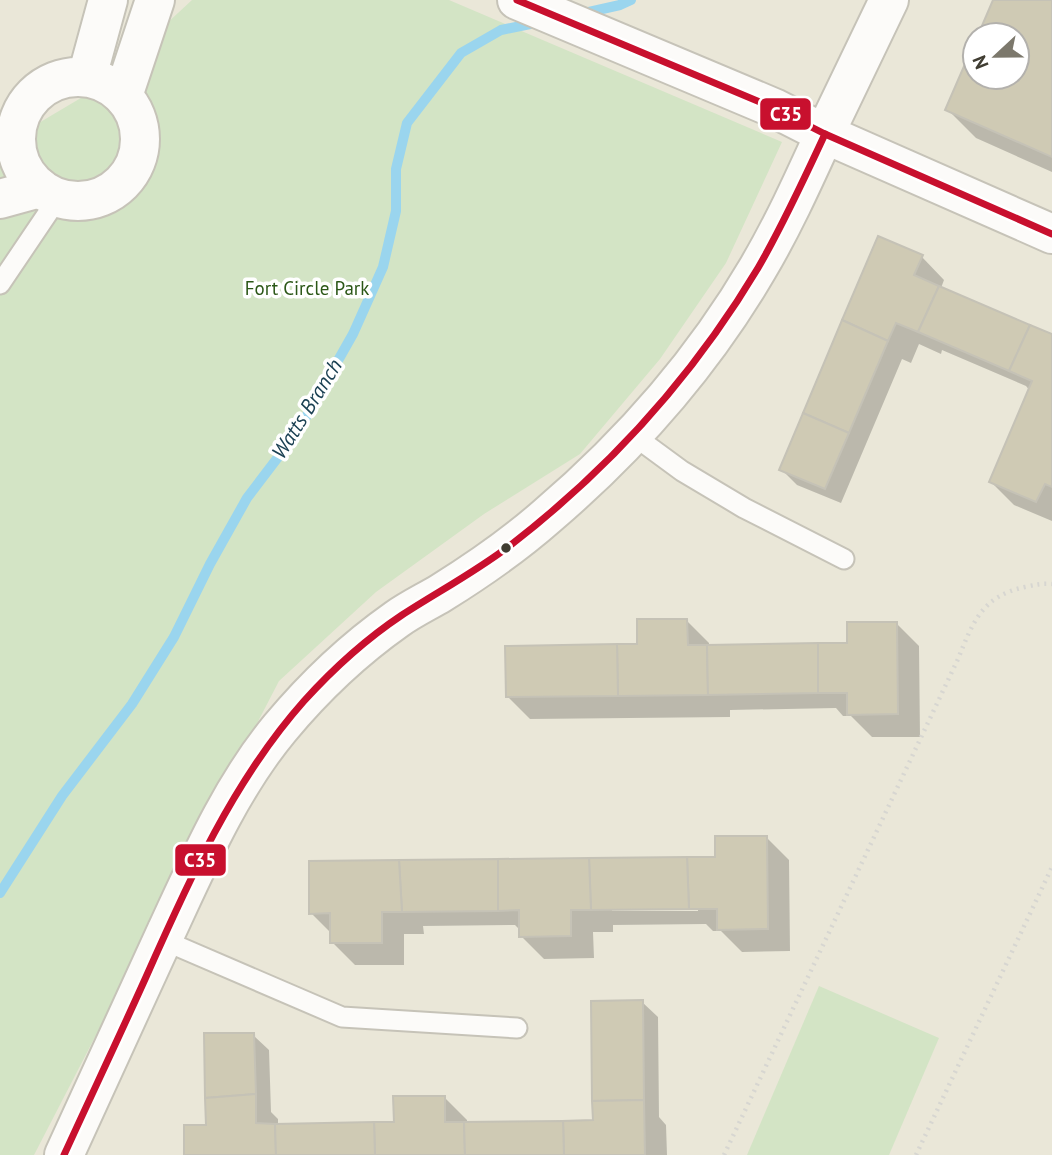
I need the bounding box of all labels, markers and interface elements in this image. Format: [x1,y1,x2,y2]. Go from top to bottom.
north arrow [961,21,1031,91]
text: N [967,52,994,73]
line badge: C35 [759,97,812,131]
text: C35 [770,102,802,126]
park label: Fort Circle Park [245,276,369,300]
water label: Watts Branch [265,354,348,464]
unlabelled marker [499,541,513,555]
line badge: C35 [174,843,227,877]
text: C35 [184,848,216,872]

